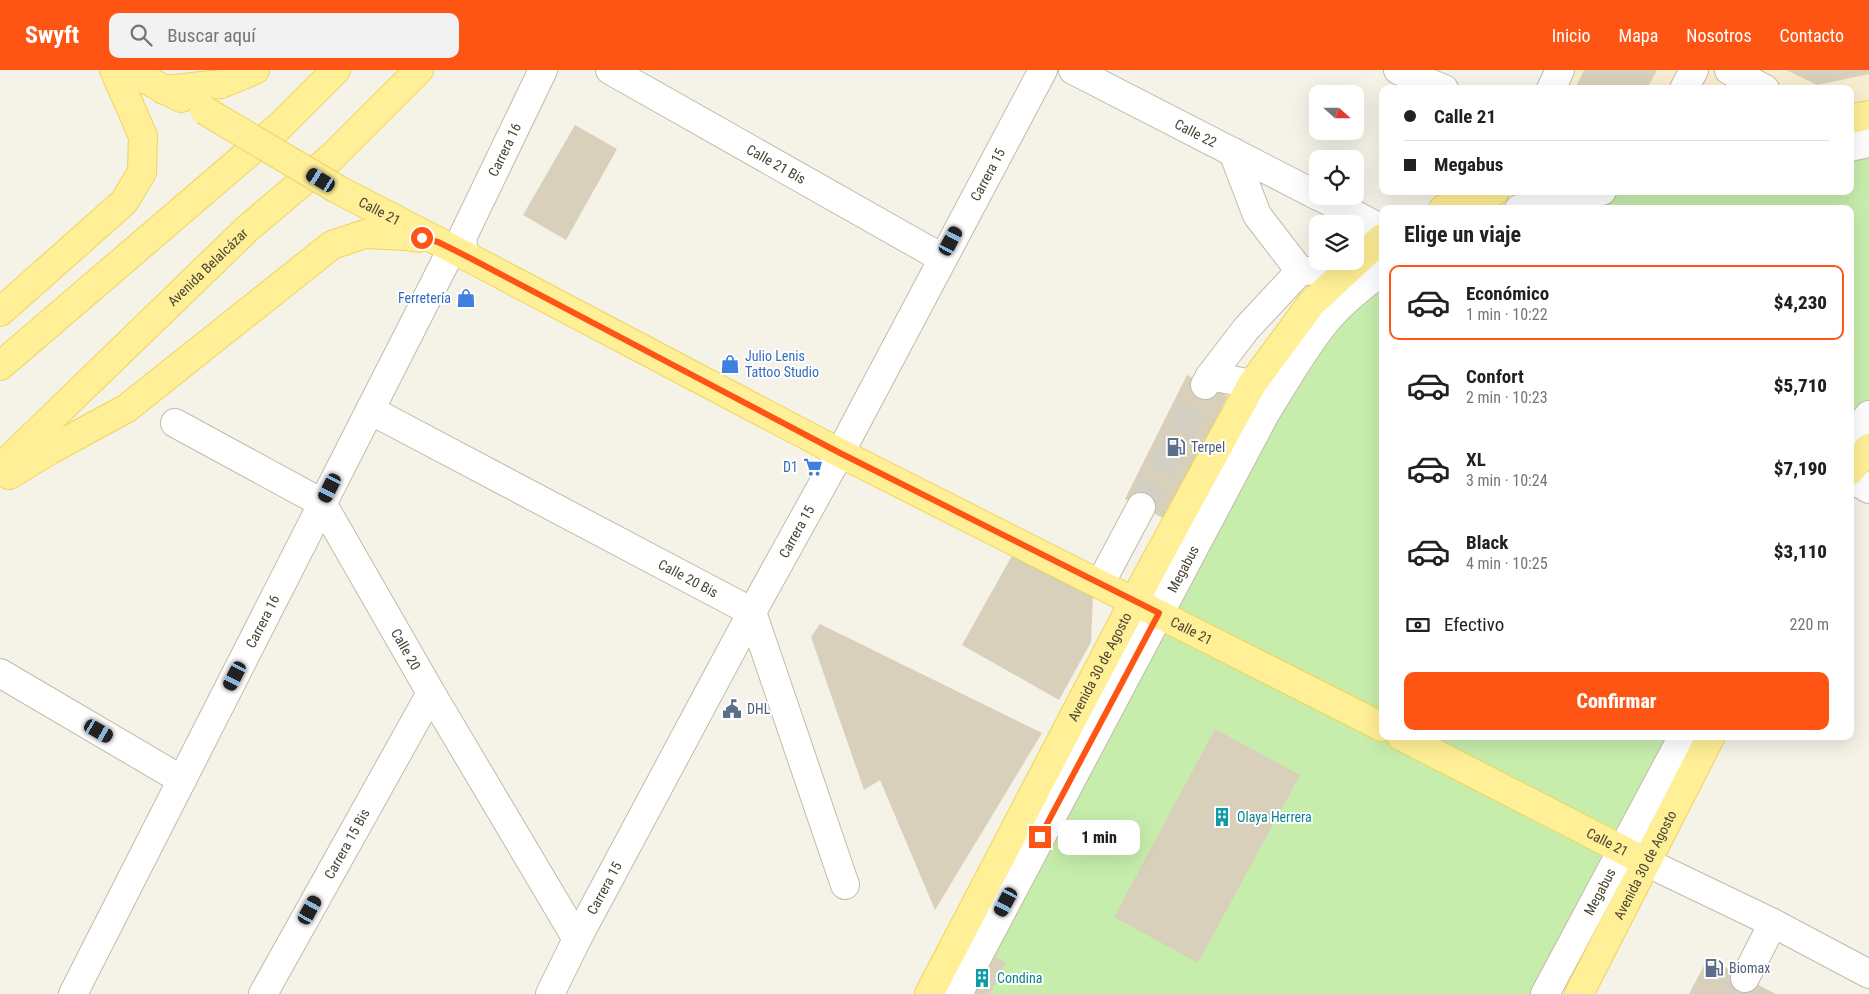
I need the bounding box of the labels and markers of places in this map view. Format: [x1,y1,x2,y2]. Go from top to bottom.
shop icon: Ferretería [455,287,477,309]
place label: Ferretería [398,290,451,306]
place label: Julio Lenis Tattoo Studio [745,348,819,380]
shop icon: Julio Lenis Tattoo Studio [719,353,741,375]
fuel station icon: Terpel [1165,436,1187,458]
place label: Terpel [1191,439,1225,455]
supermarket icon: D1 [802,456,824,478]
place label: D1 [783,459,798,475]
public building icon: DHL [721,698,743,720]
place label: DHL [747,701,771,717]
building icon: Olaya Herrera [1211,806,1233,828]
place label: Olaya Herrera [1237,809,1312,825]
fuel station icon: Biomax [1703,957,1725,979]
place label: Biomax [1729,960,1770,976]
building icon: Condina [971,967,993,989]
place label: Condina [997,970,1042,986]

